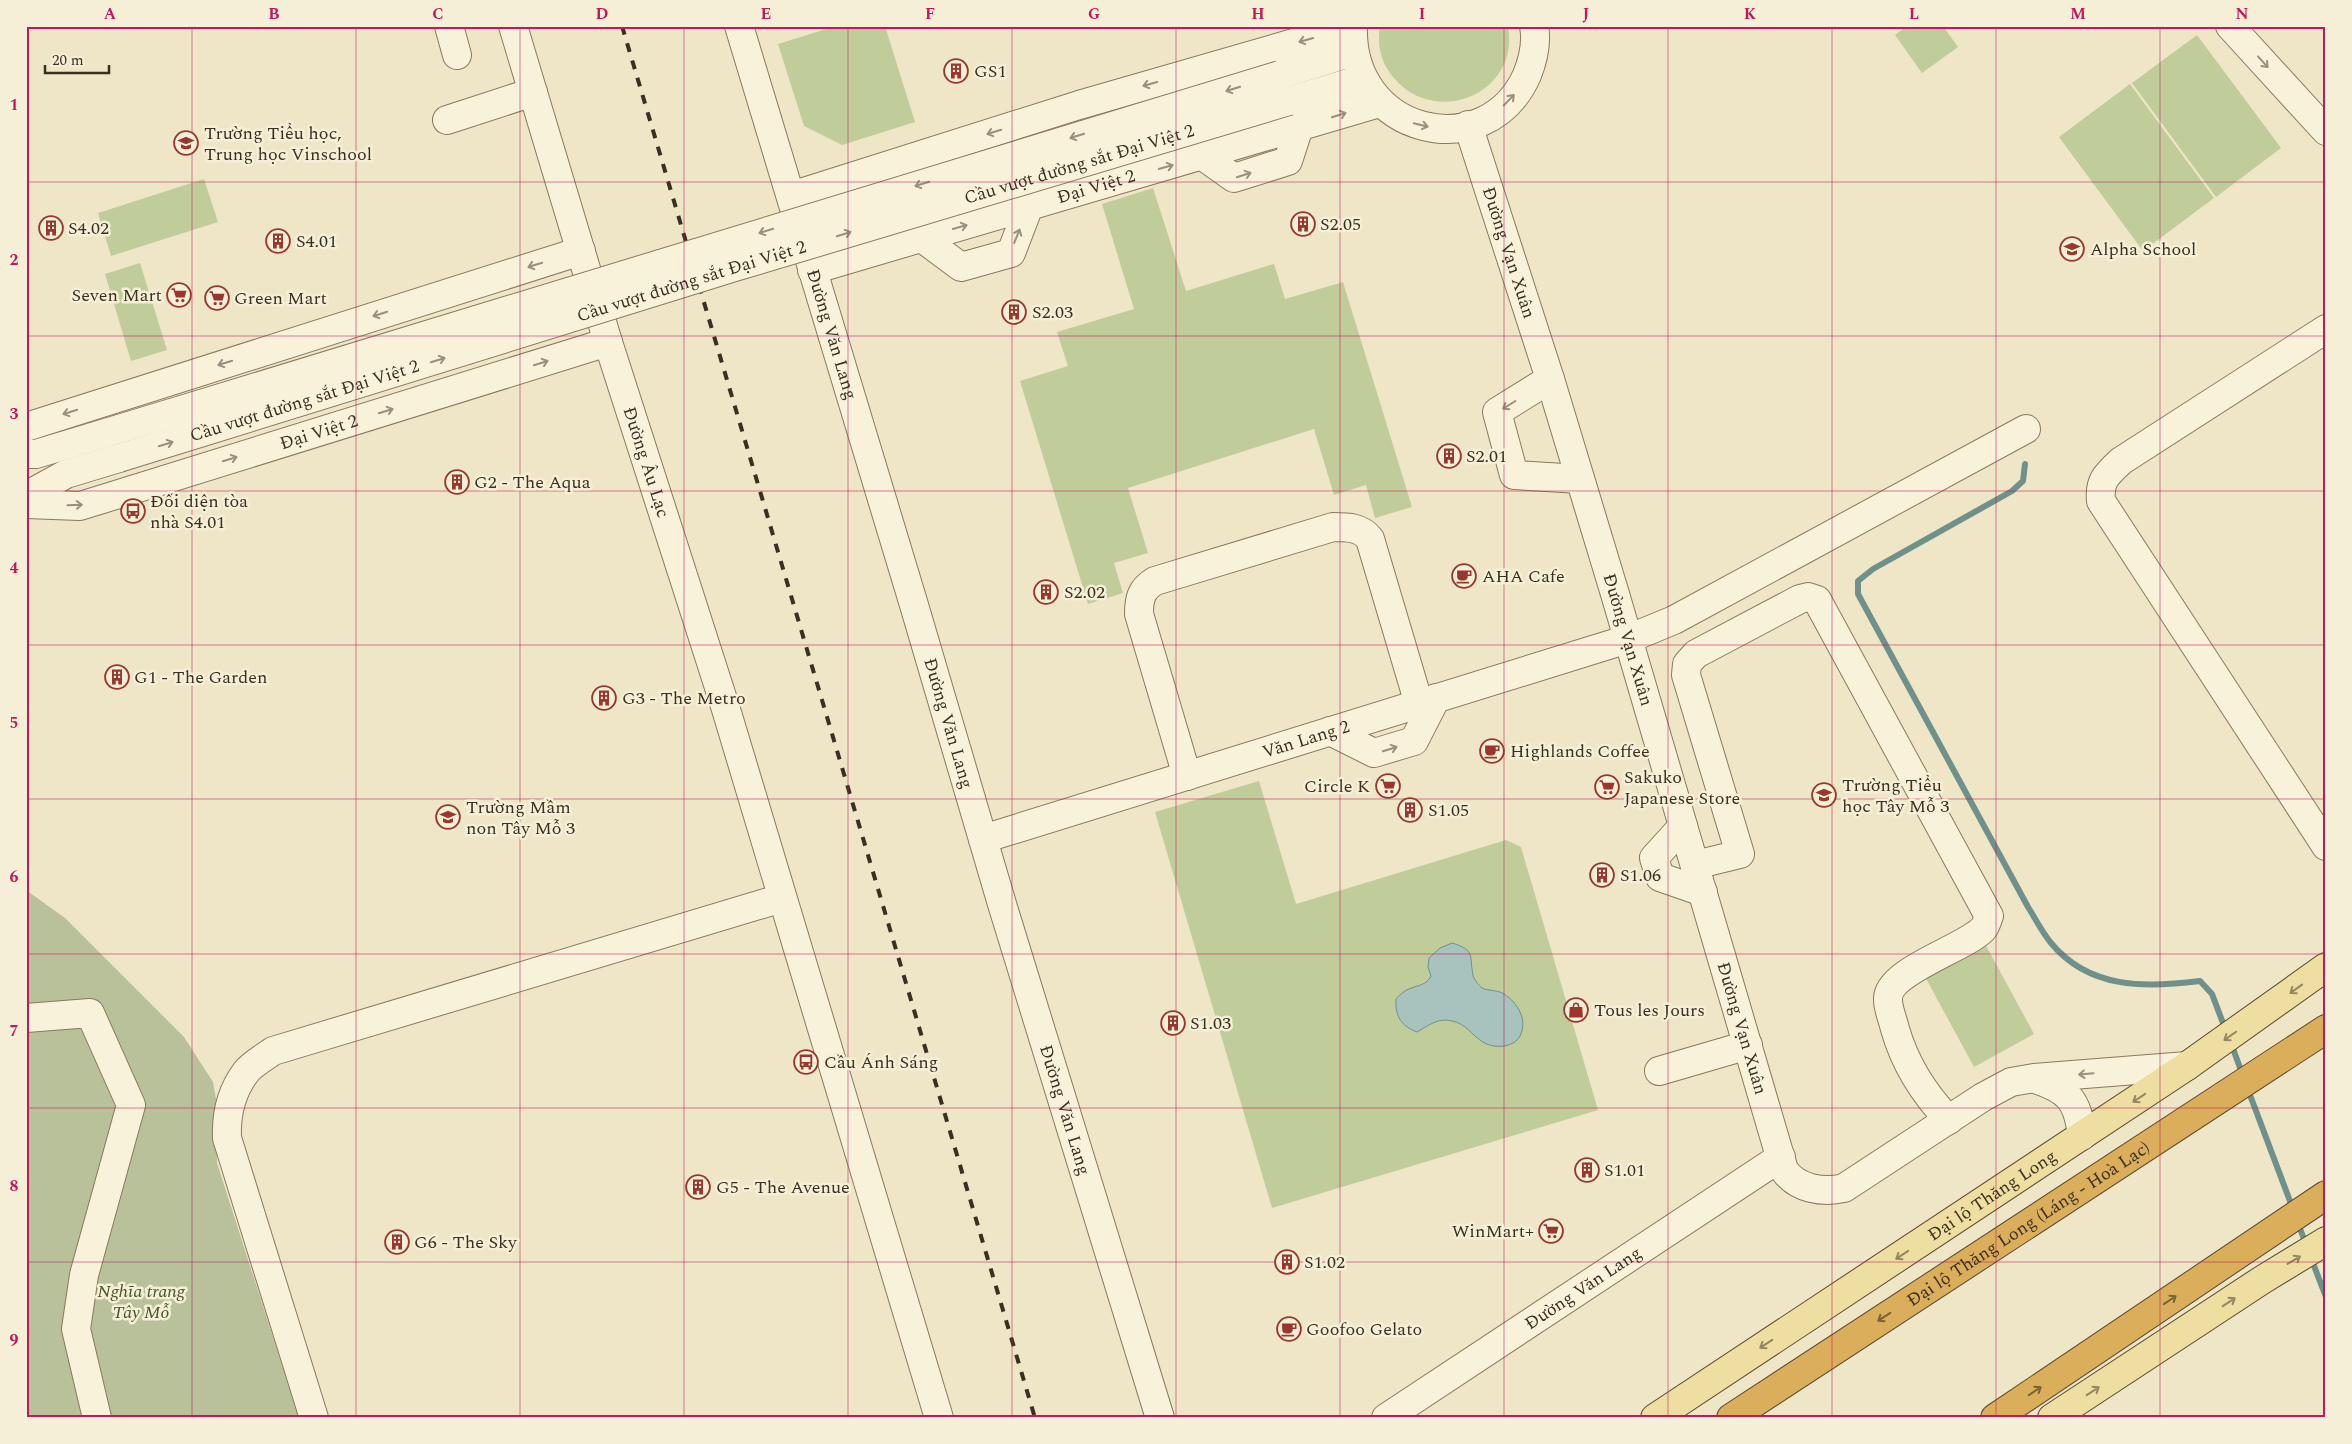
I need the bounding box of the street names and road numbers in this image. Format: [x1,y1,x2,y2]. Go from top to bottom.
street label: Cầu vượt đường sắt Đại Việt 2 [962,119,1196,209]
street label: Đại Việt 2 [1054,166,1138,208]
street label: Đường Vạn Xuân [1475,183,1543,322]
street label: Cầu vượt đường sắt Đại Việt 2 [573,233,809,329]
street label: Đường Văn Lang [799,266,864,403]
street label: Cầu vượt đường sắt Đại Việt 2 [188,356,422,446]
street label: Đường Âu Lạc [616,403,677,521]
street label: Đại Việt 2 [276,410,360,454]
street label: Đường Vạn Xuân [1596,570,1660,709]
street label: Đường Văn Lang [916,655,980,792]
street label: Văn Lang 2 [1259,713,1353,766]
street label: Đường Vạn Xuân [1710,959,1774,1098]
street label: Đường Văn Lang [1032,1042,1098,1179]
street label: Đại lộ Thăng Long (Láng - Hoà Lạc) [1901,1135,2155,1314]
street label: Đại lộ Thăng Long [1922,1143,2062,1248]
street label: Đường Văn Lang [1519,1240,1647,1337]

